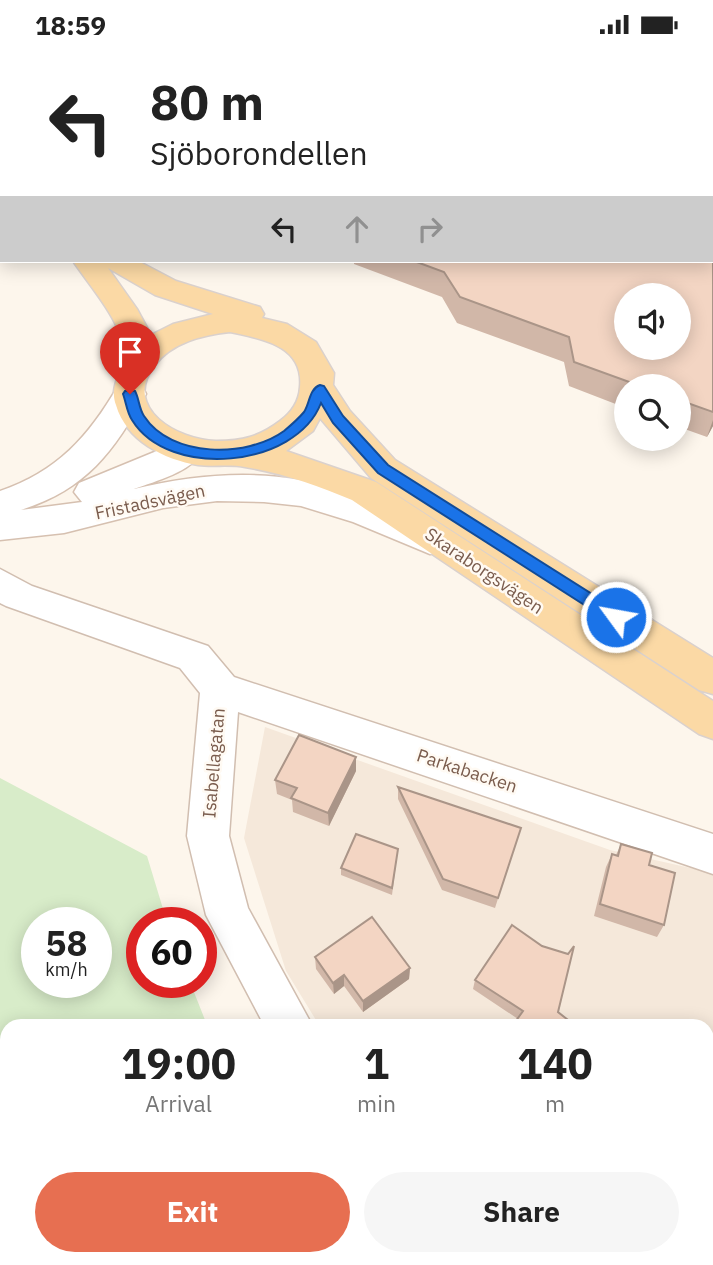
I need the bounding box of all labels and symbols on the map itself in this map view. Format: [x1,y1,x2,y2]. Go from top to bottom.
pin [100,322,160,394]
street label: Fristadsvägen [93,479,207,524]
street label: Skaraborgsvägen [421,522,548,619]
position arrow [579,580,653,654]
street label: Isabellagatan [197,707,230,819]
street label: Parkabacken [414,743,520,798]
speed limit sign: 60 [126,907,217,998]

